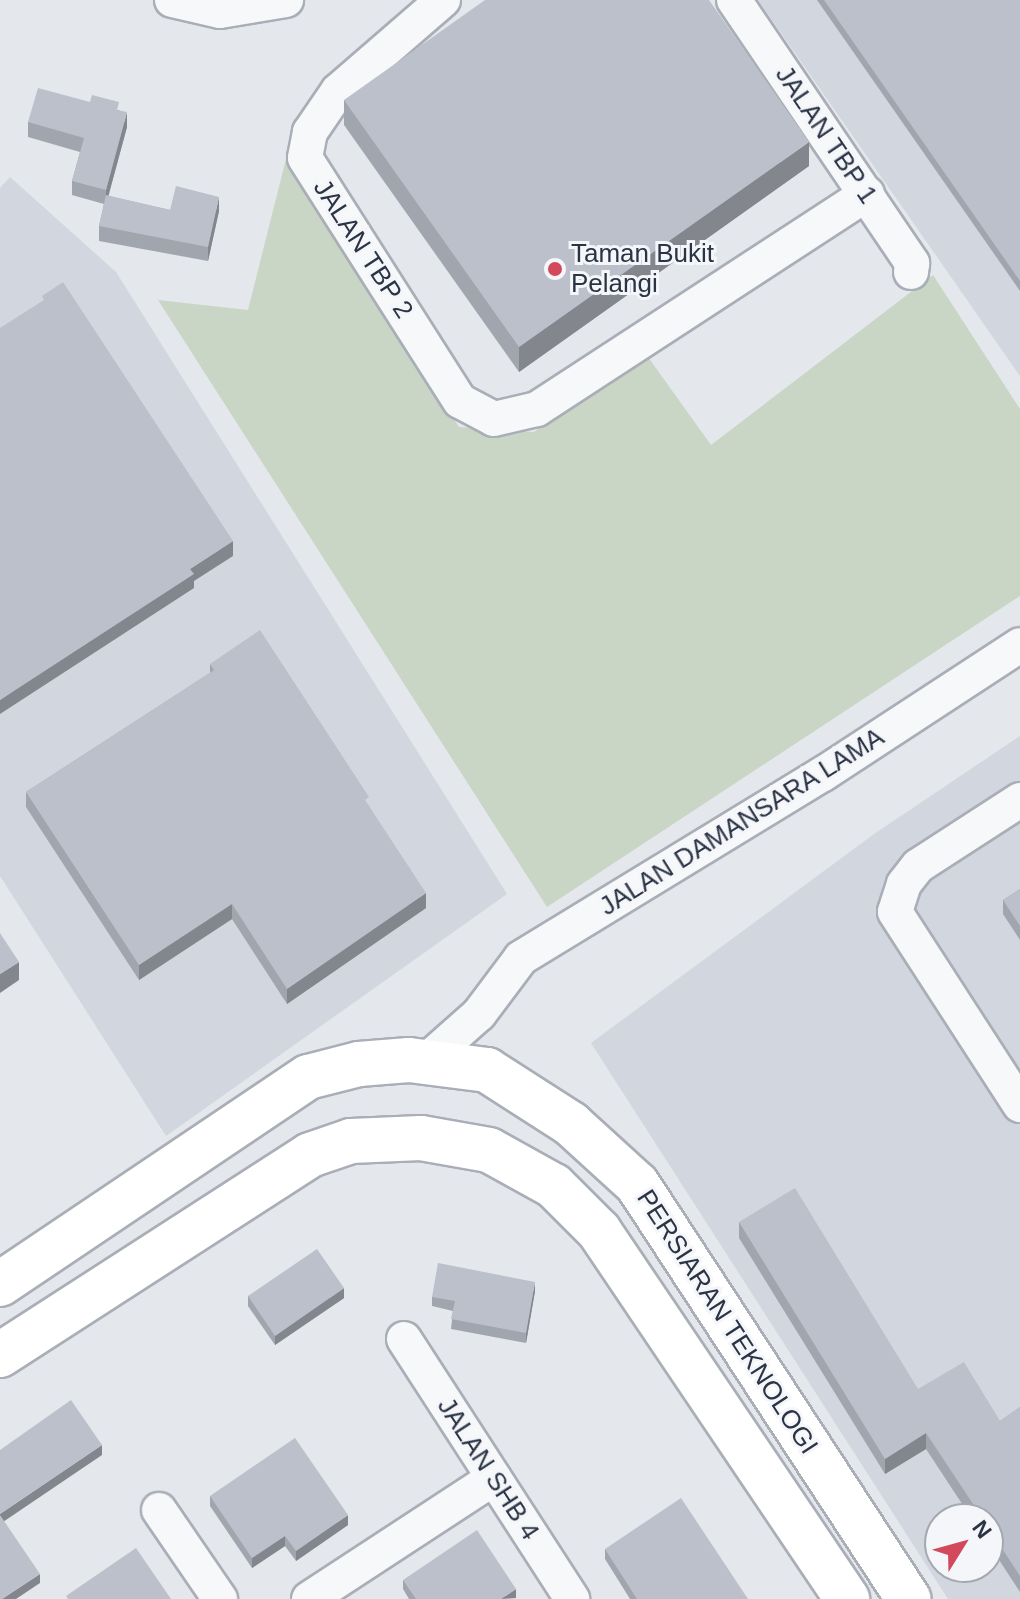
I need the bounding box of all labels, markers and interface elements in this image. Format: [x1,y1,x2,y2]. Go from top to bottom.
street label: JALAN TBP 1 [768,60,884,210]
street label: JALAN TBP 2 [306,173,420,325]
place label: Taman Bukit Pelangi [571,238,714,300]
marker: Taman Bukit Pelangi [546,260,564,278]
street label: JALAN DAMANSARA LAMA [593,721,891,923]
street label: PERSIARAN TEKNOLOGI [630,1184,824,1460]
street label: JALAN SHB 4 [430,1392,546,1546]
north arrow [924,1503,1004,1583]
text: N [967,1516,997,1543]

